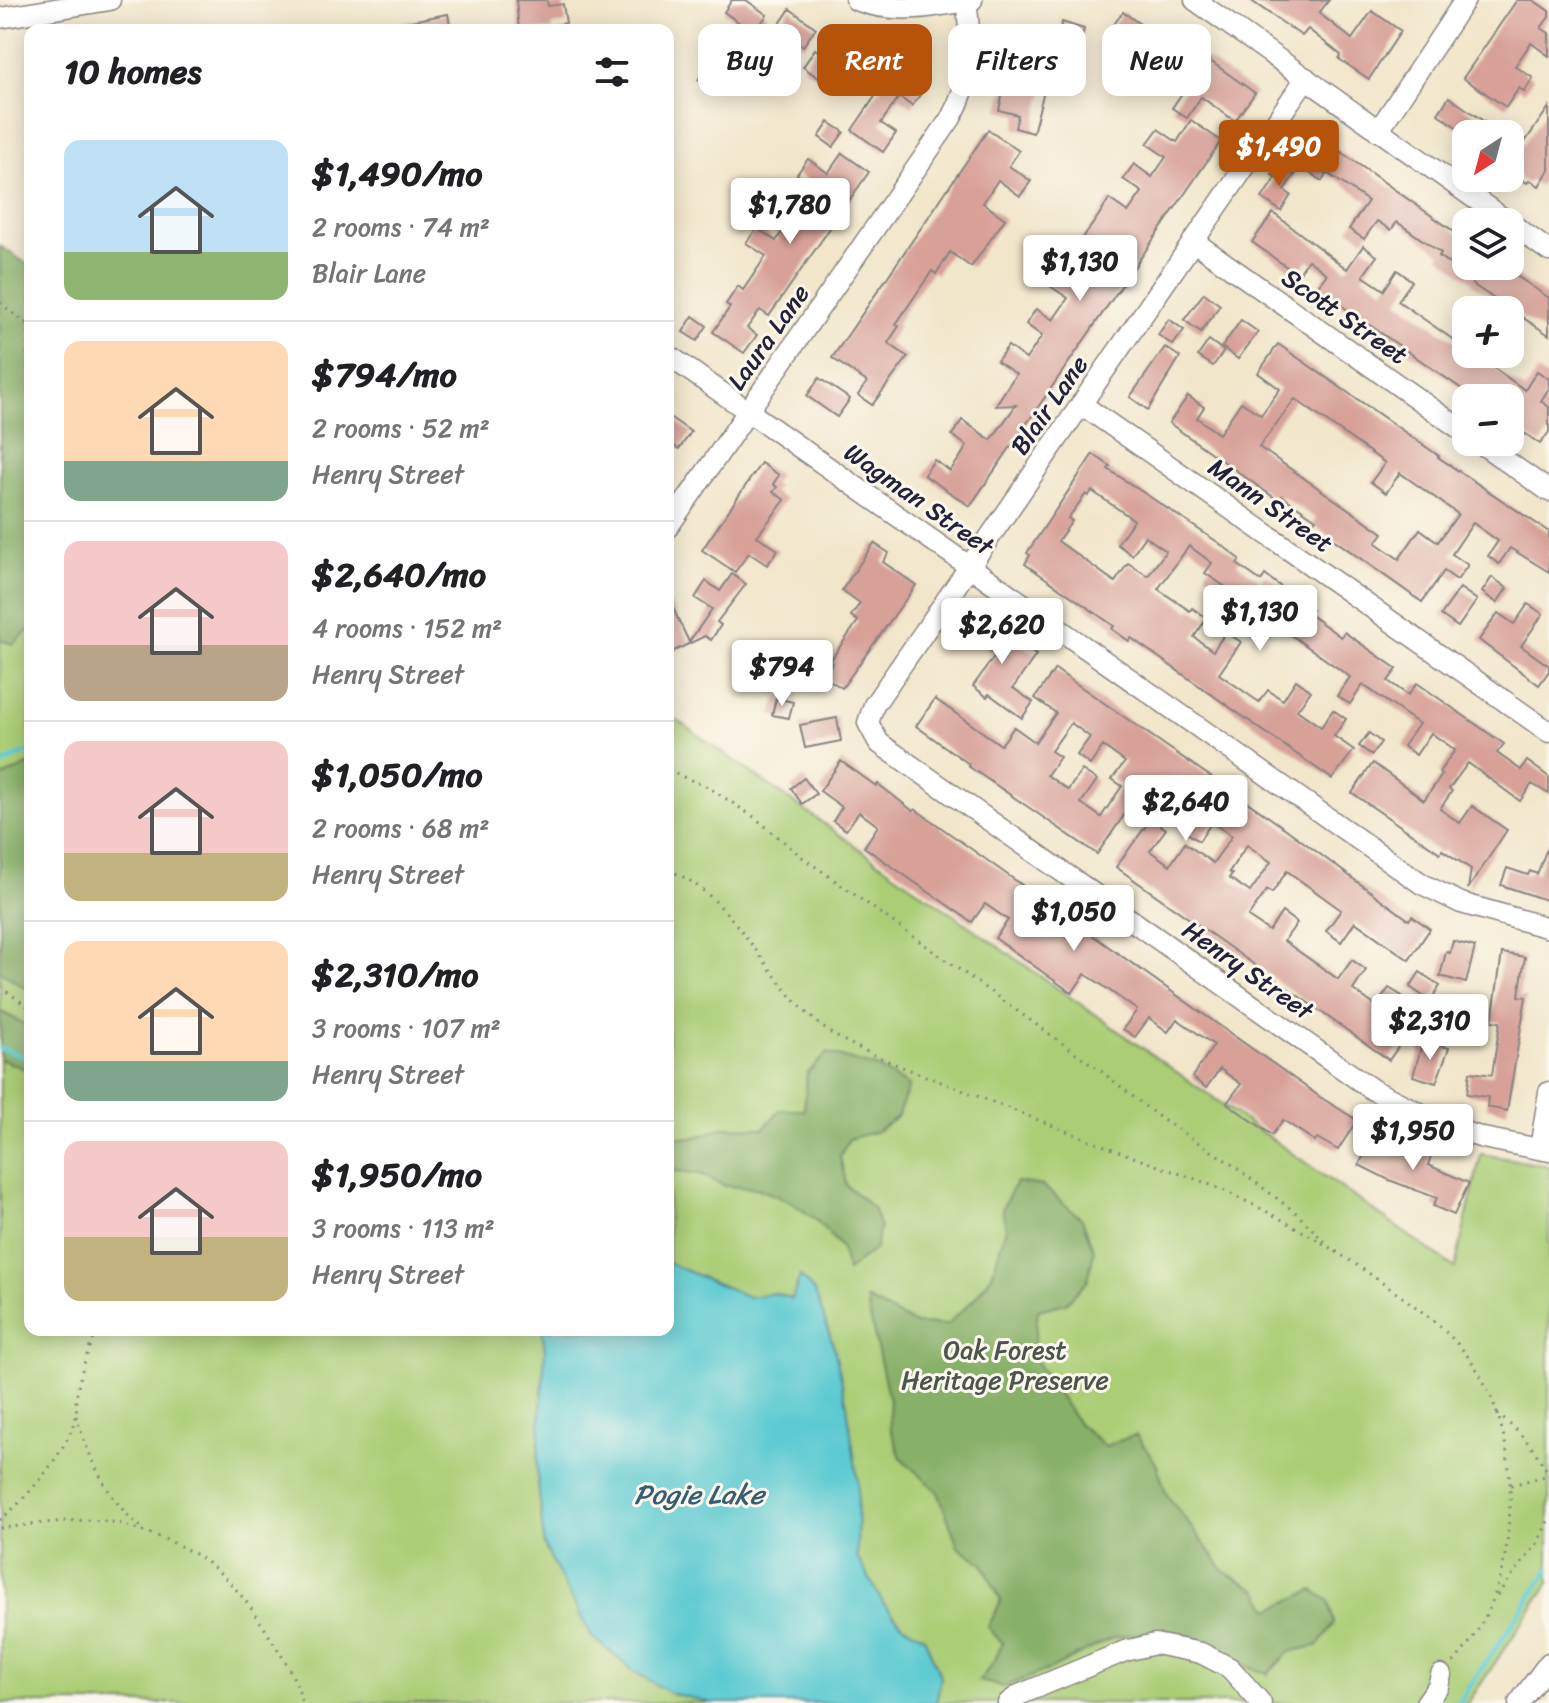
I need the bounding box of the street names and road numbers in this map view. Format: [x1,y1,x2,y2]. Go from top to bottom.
street label: Scott Street [1272,255,1418,377]
street label: Laura Lane [714,274,822,400]
street label: Blair Lane [997,345,1101,465]
street label: Wagman Street [834,430,1005,569]
street label: Mann Street [1199,445,1343,565]
street label: Henry Street [1173,908,1325,1033]

